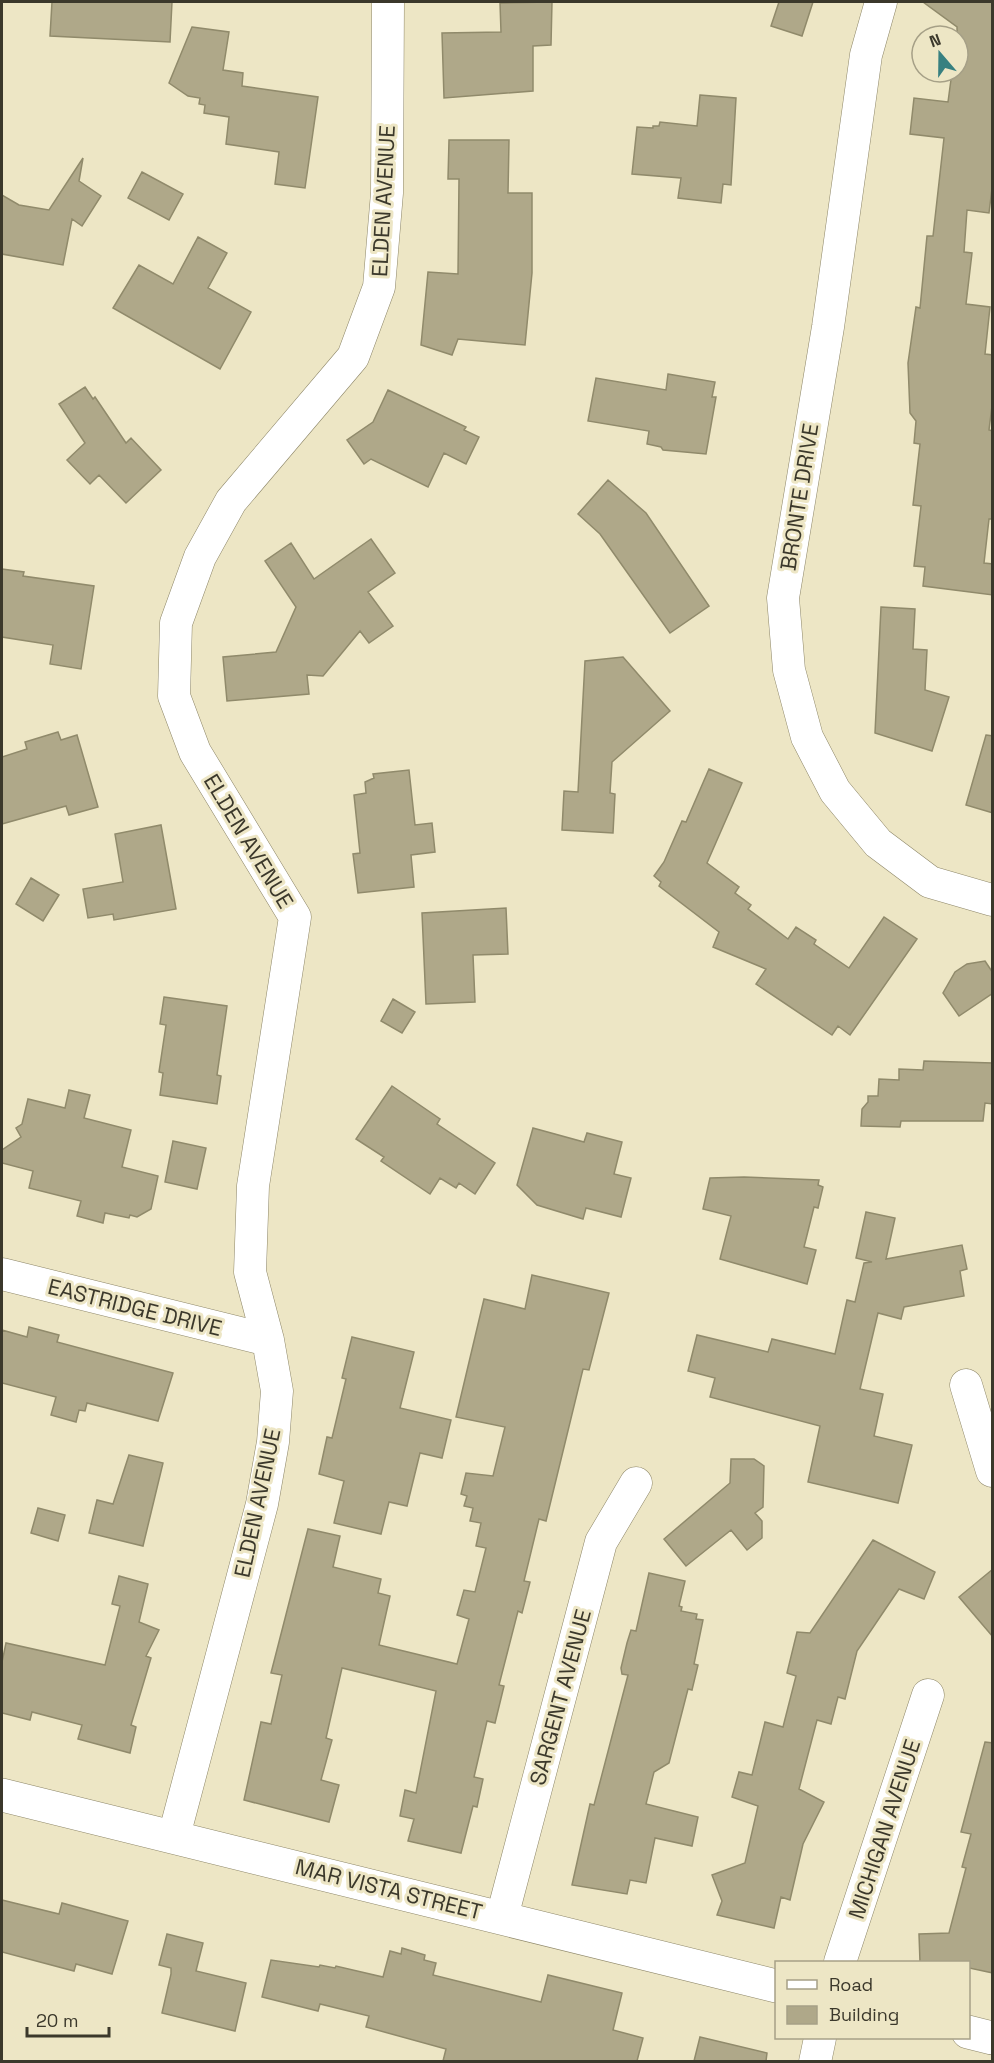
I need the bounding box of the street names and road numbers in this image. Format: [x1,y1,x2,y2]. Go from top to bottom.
street label: ELDEN AVENUE [365,125,401,277]
street label: BRONTE DRIVE [774,421,824,573]
street label: ELDEN AVENUE [198,769,300,913]
street label: EASTRIDGE DRIVE [45,1272,225,1342]
street label: ELDEN AVENUE [228,1426,286,1580]
street label: SARGENT AVENUE [523,1606,597,1788]
street label: MICHIGAN AVENUE [842,1736,926,1922]
street label: MAR VISTA STREET [293,1852,485,1926]

